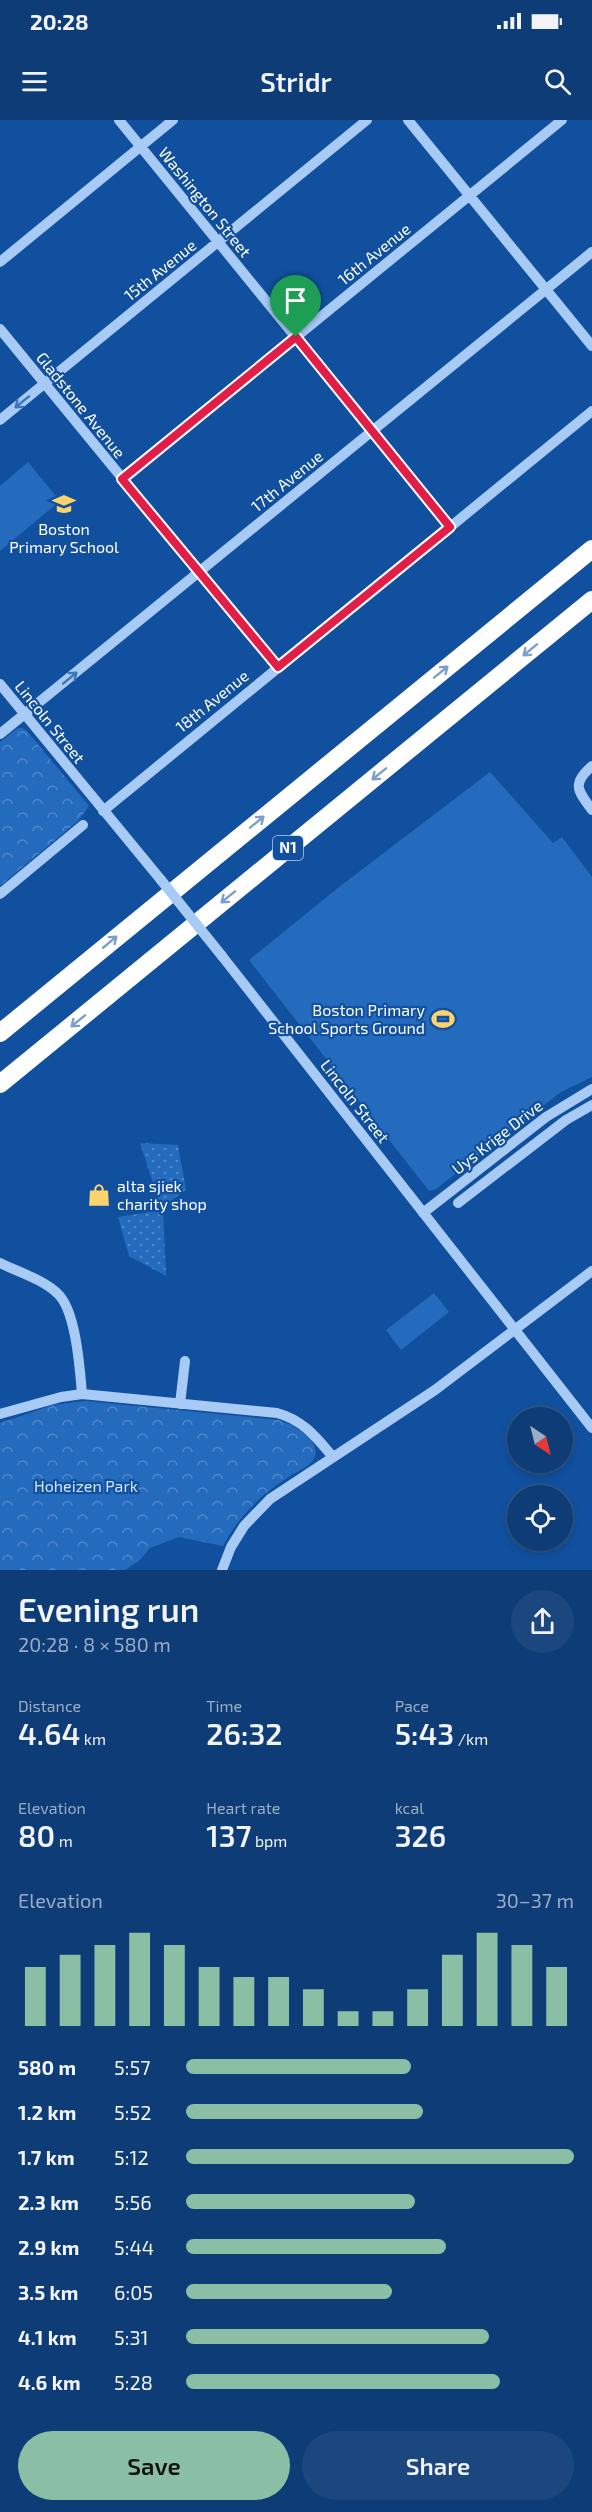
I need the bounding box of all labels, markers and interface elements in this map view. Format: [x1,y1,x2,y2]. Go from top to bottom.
text: 20:28 [30,8,89,34]
icon: menu [18,65,51,98]
text: Stridr [260,65,332,97]
icon: search [541,65,574,98]
street label: Washington Street [155,143,256,260]
street label: 16th Avenue [334,219,414,289]
street label: 15th Avenue [120,235,200,304]
pin [270,275,321,337]
icon: arrive [279,284,312,317]
street label: Gladstone Avenue [33,348,130,461]
one-way arrow [15,395,30,409]
street label: 17th Avenue [247,446,326,515]
school or university icon: Boston Primary School [51,491,77,517]
place label: Boston Primary School [9,519,119,556]
one-way arrow [523,644,539,657]
street label: 18th Avenue [171,665,252,736]
one-way arrow [433,666,449,679]
one-way arrow [62,672,78,685]
street label: Lincoln Street [11,677,89,767]
one-way arrow [371,767,387,780]
one-way arrow [249,815,265,828]
road number: N1 [273,836,303,860]
one-way arrow [221,890,236,904]
one-way arrow [102,935,117,949]
place label: Boston Primary School Sports Ground [268,1000,426,1037]
sports icon: Boston Primary School Sports Ground [430,1006,456,1032]
one-way arrow [70,1014,86,1027]
street label: Lincoln Street [317,1055,394,1146]
street label: Uys Krige Drive [448,1095,546,1178]
place label: alta sjiek charity shop [117,1176,207,1213]
shop icon: alta sjiek charity shop [86,1182,112,1208]
north arrow [507,1407,573,1473]
map controls [507,1407,573,1551]
park label: Hoheizen Park [34,1476,138,1495]
button: locate [507,1485,573,1551]
text: Evening run [18,1589,199,1629]
button: share [511,1590,574,1653]
text: 20:28 · 8 × 580 m [18,1632,171,1656]
text: Distance [18,1696,81,1715]
text: Time [206,1696,242,1715]
text: Pace [395,1696,429,1715]
text: 4.64 [18,1715,80,1751]
text: 26:32 [206,1715,282,1751]
text: 5:43 [395,1715,454,1751]
text: km [80,1729,106,1748]
text: /km [454,1729,488,1748]
text: Elevation [18,1798,86,1817]
text: Heart rate [206,1798,280,1817]
text: kcal [395,1798,424,1817]
text: 80 [18,1817,55,1853]
text: 137 [206,1817,251,1853]
text: 326 [395,1817,446,1853]
text: m [55,1831,73,1850]
text: bpm [251,1831,287,1850]
text: Elevation [18,1888,103,1912]
text: 30–37 m [496,1888,574,1912]
text: 580 m [18,2055,76,2079]
text: 5:57 [114,2055,150,2079]
text: 1.2 km [18,2100,76,2124]
text: 5:52 [114,2100,151,2124]
text: 1.7 km [18,2145,75,2169]
text: 5:12 [114,2145,149,2169]
text: 2.3 km [18,2190,79,2214]
text: 5:56 [114,2190,152,2214]
text: 2.9 km [18,2235,79,2259]
text: 5:44 [114,2235,154,2259]
text: 3.5 km [18,2280,78,2304]
text: 6:05 [114,2280,153,2304]
text: 4.1 km [18,2325,77,2349]
text: 5:31 [114,2325,149,2349]
text: 4.6 km [18,2370,81,2394]
text: 5:28 [114,2370,153,2394]
button: Save [18,2431,290,2500]
button: Share [302,2431,574,2500]

